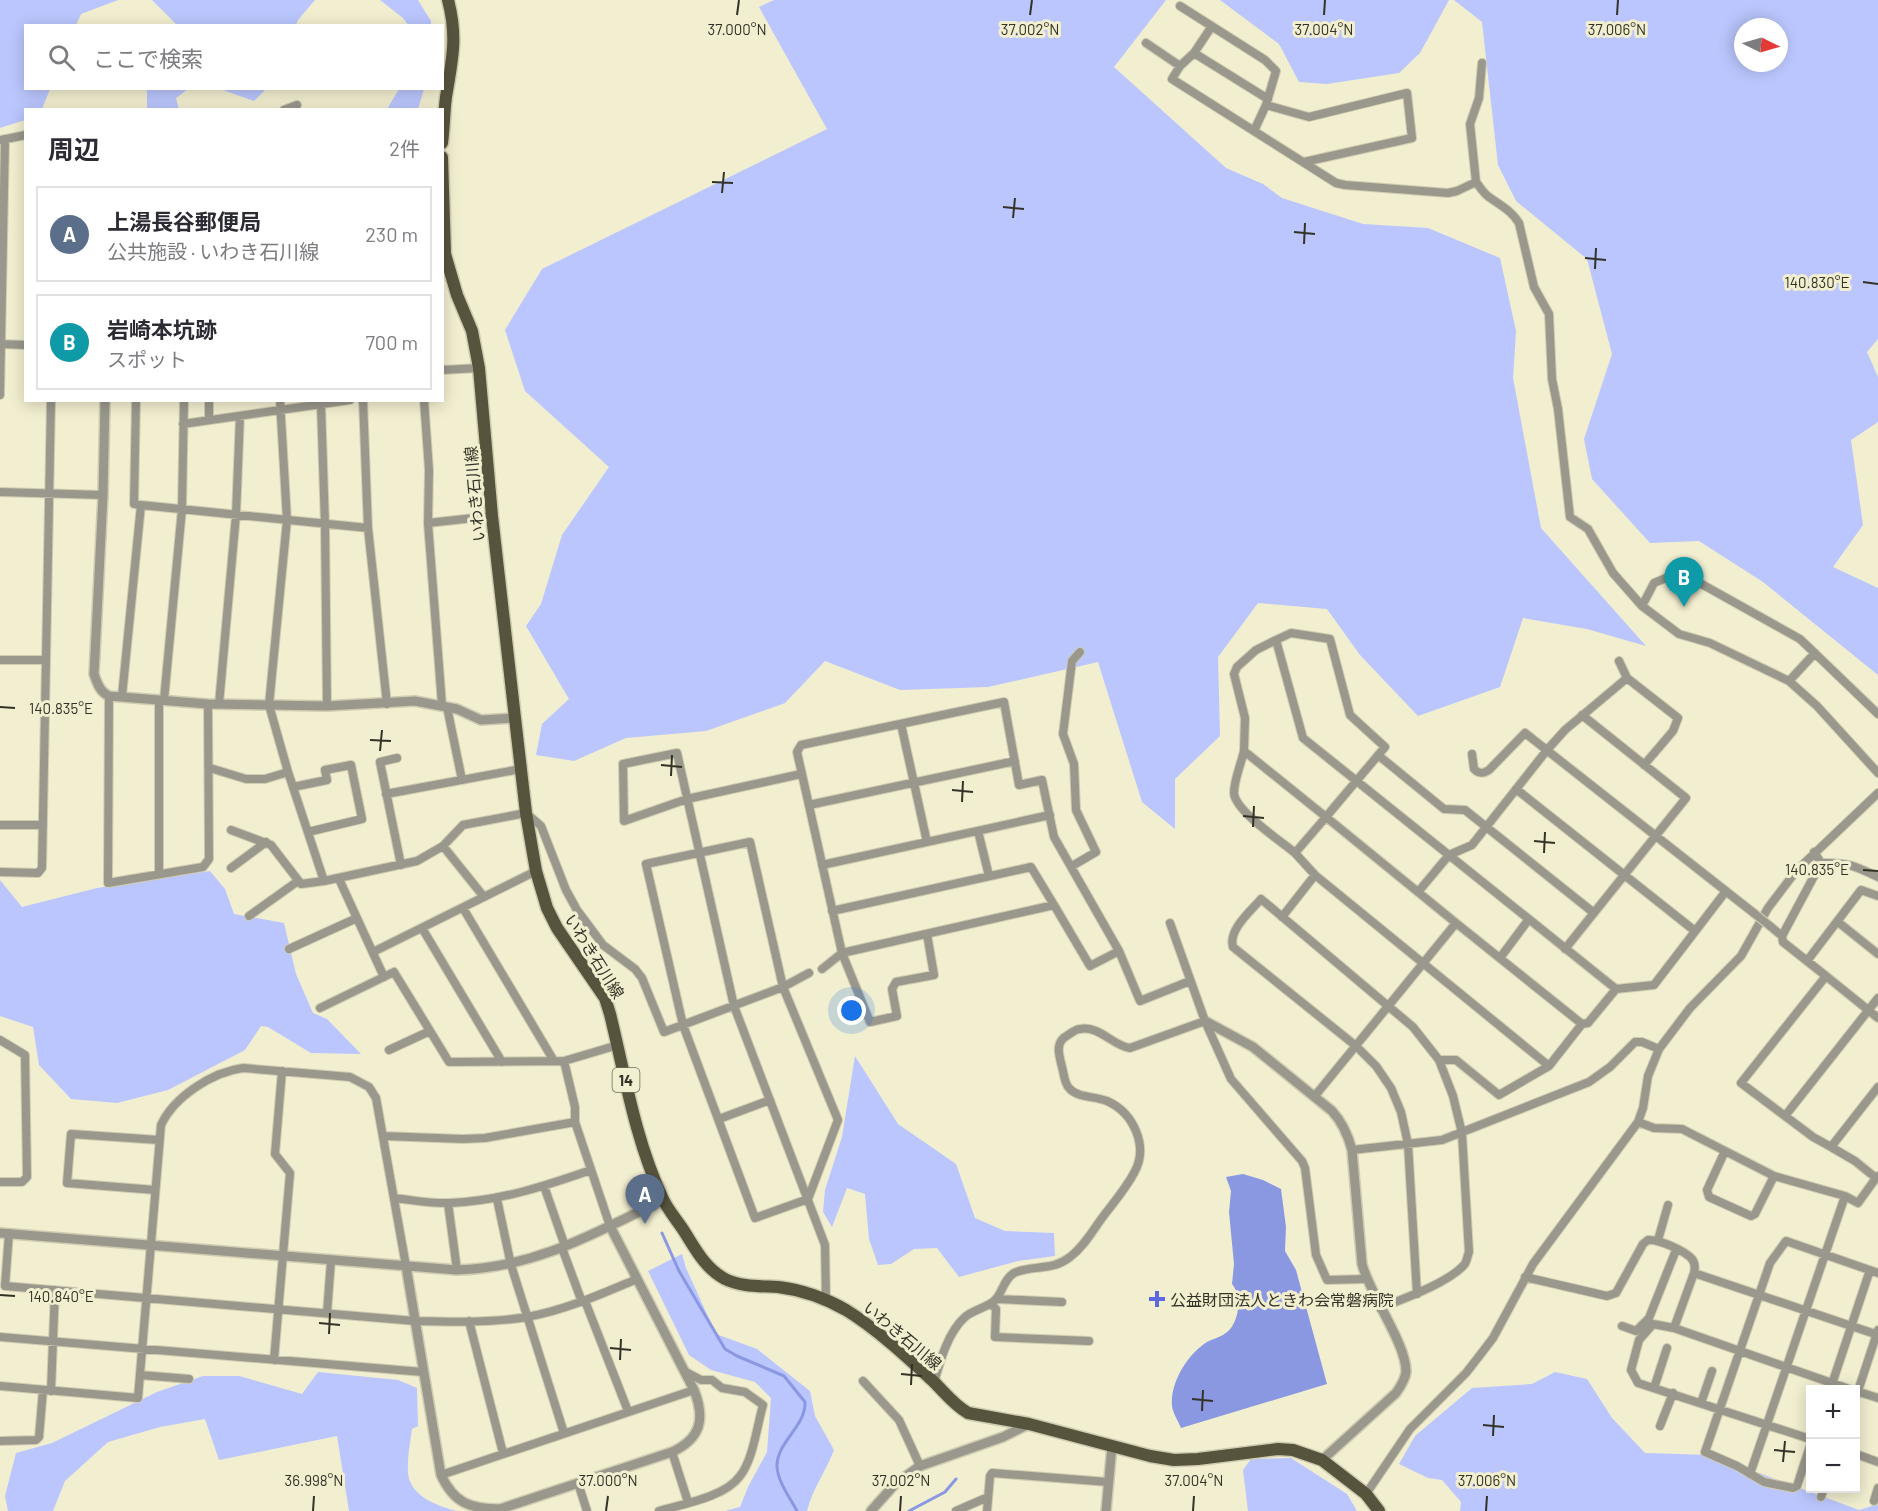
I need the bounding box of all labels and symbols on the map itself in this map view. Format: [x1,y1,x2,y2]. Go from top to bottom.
north arrow [1734,18,1788,72]
text: 37.000°N [707,20,767,38]
text: 37.002°N [1001,20,1059,38]
text: 37.004°N [1295,20,1353,38]
text: 37.006°N [1588,20,1646,38]
text: 140.830°E [1785,273,1849,291]
street label: いわき石川線 [460,445,488,543]
pin: B [1664,558,1704,607]
text: 140.835°E [29,699,93,717]
text: 140.835°E [1785,860,1849,878]
street label: いわき石川線 [562,910,628,1002]
your location [837,996,866,1025]
road number: 14 [612,1068,640,1092]
pin: A [626,1174,664,1224]
text: 140.840°E [28,1287,94,1305]
marker: 公益財団法人ときわ会常磐病院 [1148,1290,1166,1308]
place label: 公益財団法人ときわ会常磐病院 [1170,1290,1394,1309]
street label: いわき石川線 [860,1297,946,1373]
text: 36.998°N [285,1471,343,1489]
text: 37.000°N [578,1471,638,1489]
text: 37.002°N [872,1471,930,1489]
text: 37.004°N [1165,1471,1223,1489]
text: 37.006°N [1458,1471,1516,1489]

